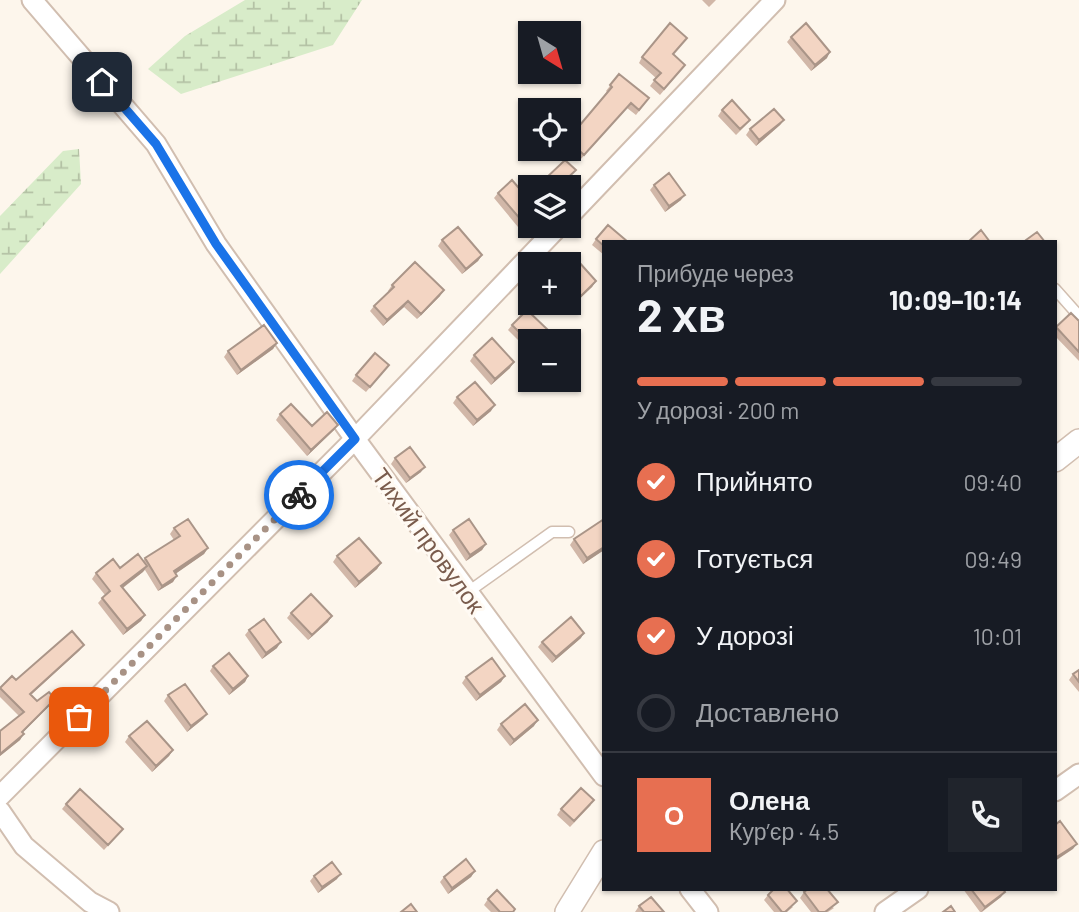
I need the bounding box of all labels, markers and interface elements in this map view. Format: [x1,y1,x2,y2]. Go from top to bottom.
north arrow [518,21,581,84]
map controls [518,21,581,392]
pin [72,52,132,112]
icon: home [83,63,121,101]
button: locate [518,98,581,161]
button: layers [518,175,581,238]
button: + [518,252,581,315]
text: Прибуде через [637,259,794,287]
text: 10:09–10:14 [889,284,1022,315]
text: 2 хв [637,286,726,341]
button: − [518,329,581,392]
text: У дорозі · 200 m [637,396,799,424]
courier [264,460,334,530]
street label: Тихий провулок [367,462,492,619]
icon: check [637,463,675,501]
text: Прийнято [696,465,813,496]
text: 09:40 [964,468,1022,496]
icon: bike [280,476,318,514]
icon: check [637,540,675,578]
text: Готується [696,542,813,573]
text: 09:49 [965,545,1022,573]
icon: check [637,617,675,655]
text: У дорозі [696,619,794,650]
text: 10:01 [973,622,1022,650]
pin [49,687,109,747]
text: Доставлено [696,696,839,727]
icon: bag [60,698,98,736]
button: phone [948,778,1022,852]
text: Олена [729,784,810,815]
text: О [664,799,684,830]
text: Кур’єр · 4.5 [729,817,839,845]

